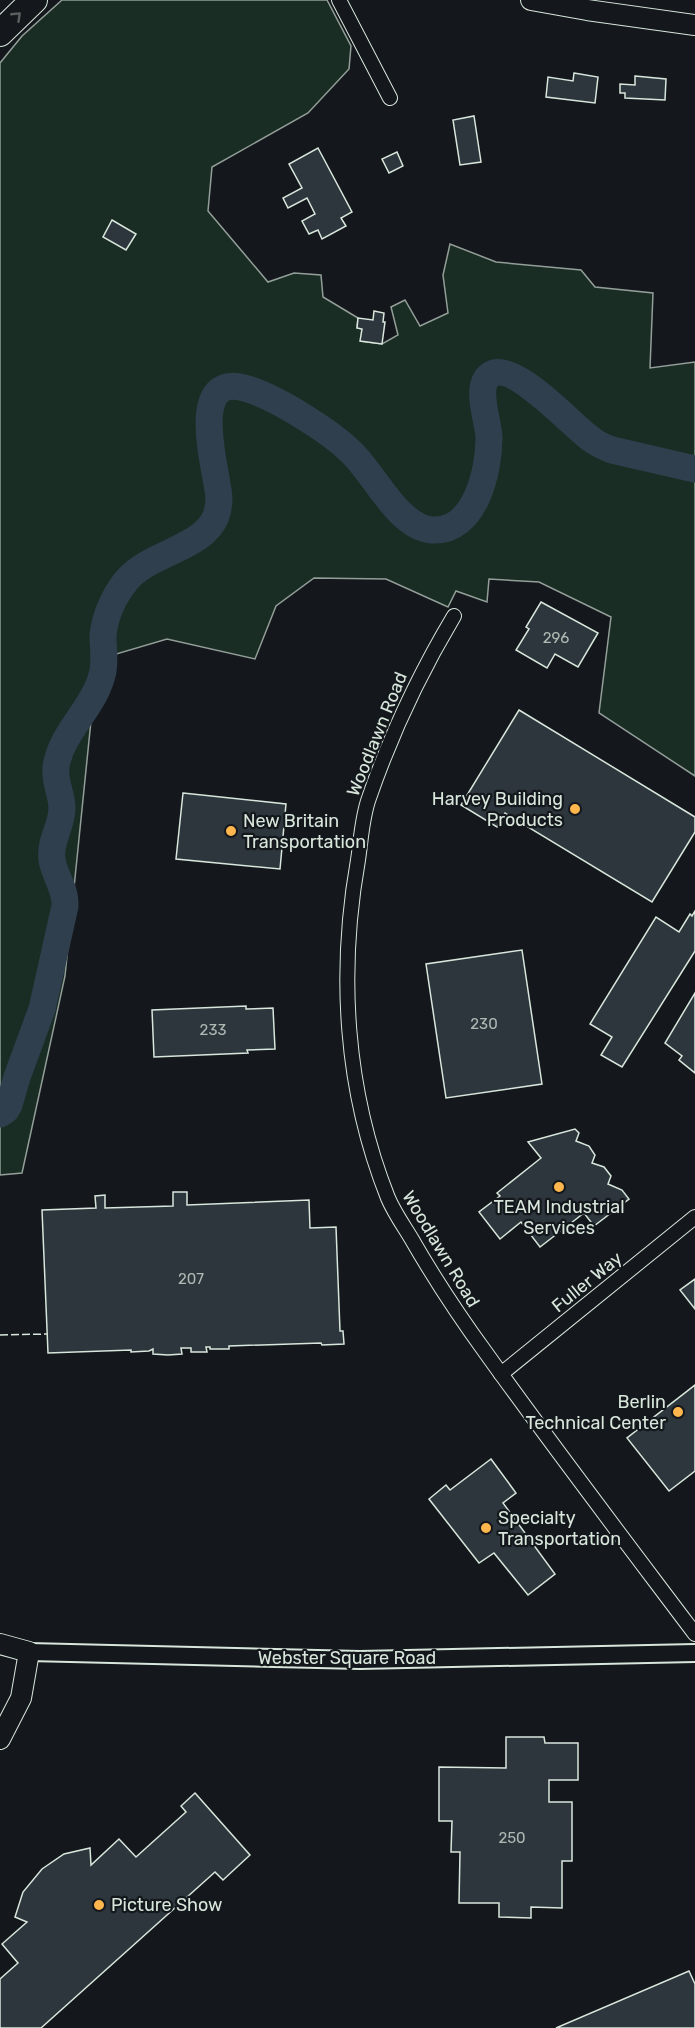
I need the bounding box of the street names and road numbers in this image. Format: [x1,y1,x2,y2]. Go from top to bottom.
street label: Woodlawn Road [342,669,412,799]
street label: Woodlawn Road [398,1187,484,1311]
street label: Fuller Way [547,1247,627,1317]
street label: Webster Square Road [258,1647,436,1669]

